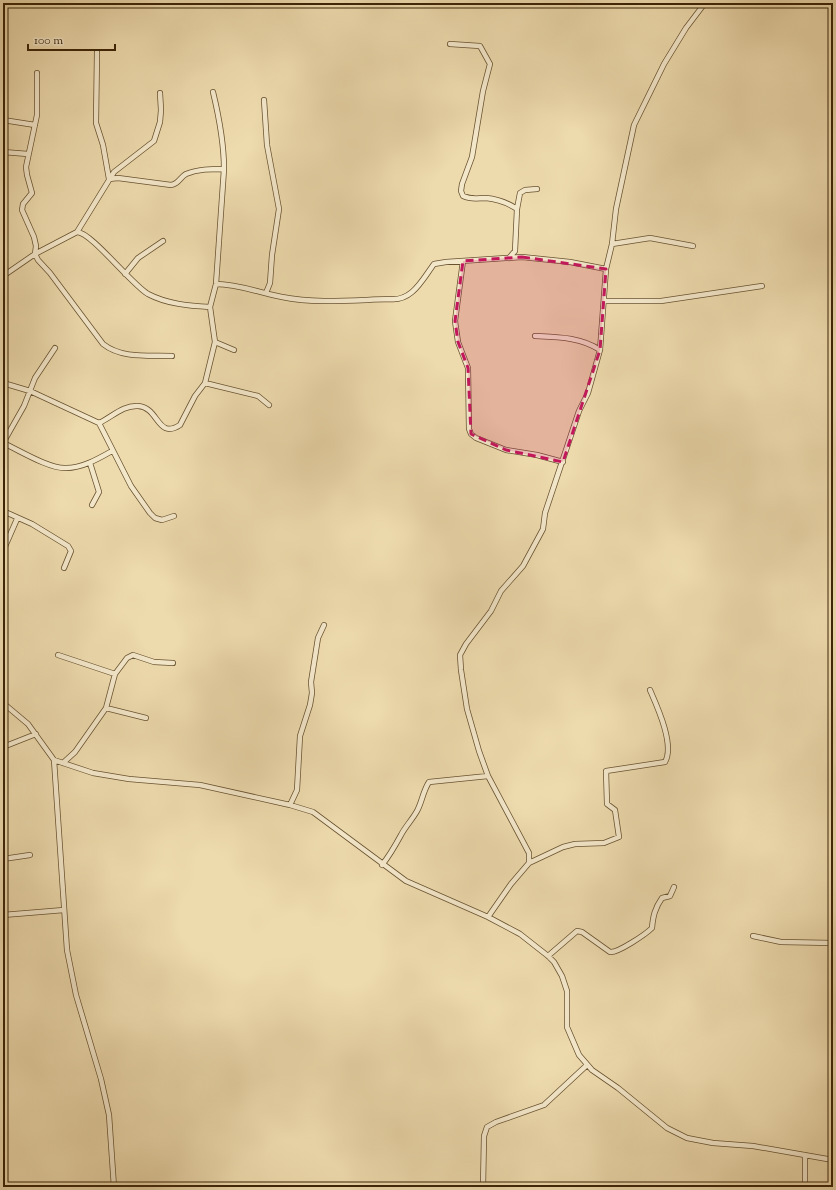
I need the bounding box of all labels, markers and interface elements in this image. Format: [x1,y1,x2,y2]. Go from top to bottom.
scale bar [28,26,115,52]
text: 100 m [34,32,63,50]

